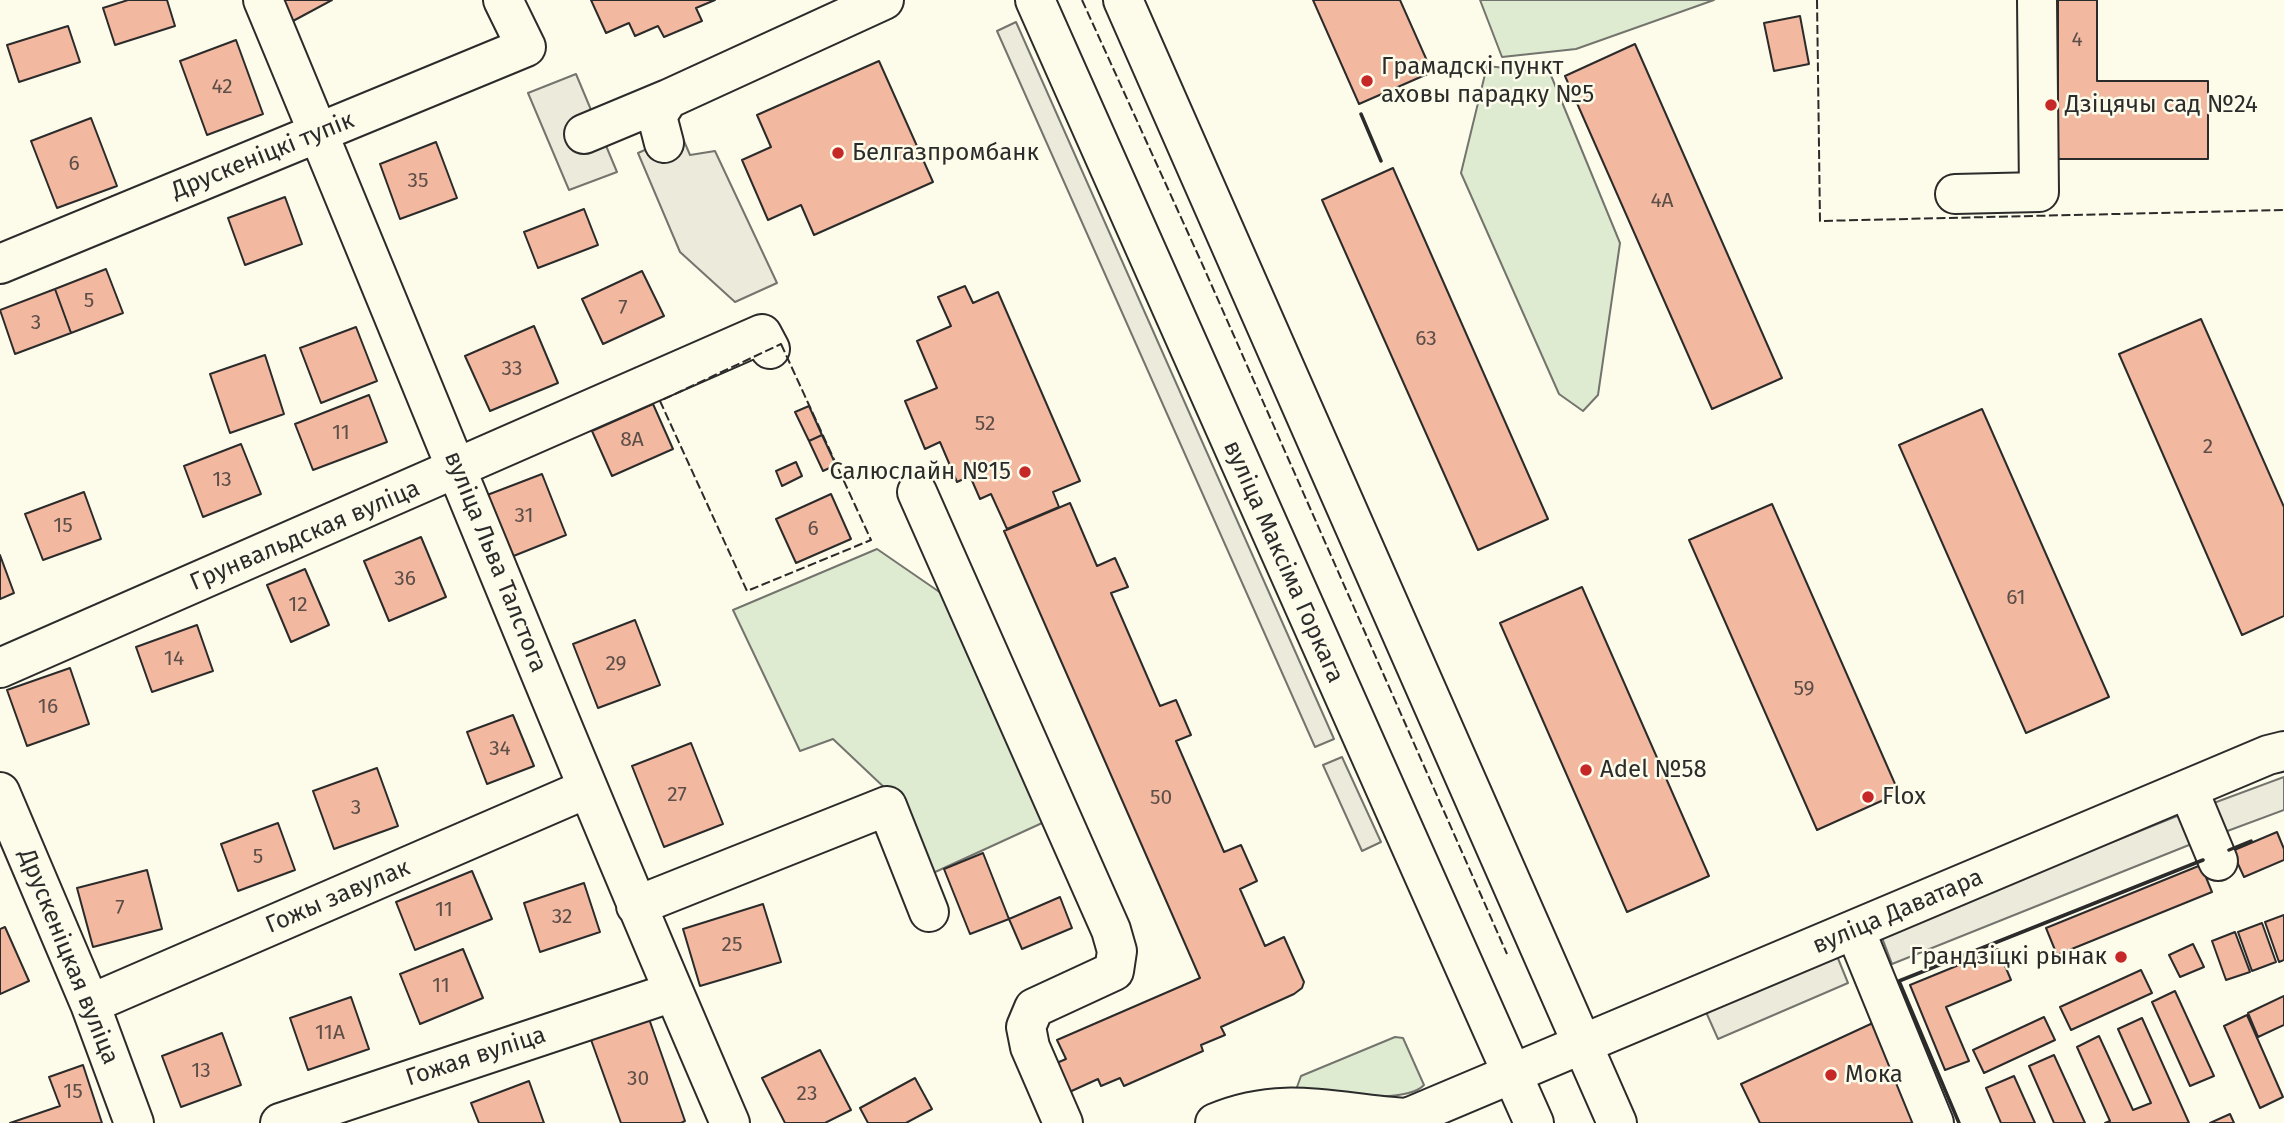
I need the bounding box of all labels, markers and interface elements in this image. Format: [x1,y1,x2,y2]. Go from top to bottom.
house number: 4 [2071,27,2083,53]
place label: Грамадскі пункт аховы парадку №5 [1381,53,1594,109]
marker: Грамадскі пункт аховы парадку №5 [1359,73,1375,89]
house number: 42 [211,74,233,100]
place label: Дзіцячы сад №24 [2065,91,2258,119]
marker: Дзіцячы сад №24 [2043,97,2059,113]
street label: Друскеніцкі тупік [168,106,358,206]
place label: Белгазпромбанк [852,139,1039,167]
marker: Белгазпромбанк [830,145,846,161]
house number: 6 [68,151,80,177]
house number: 35 [408,168,428,194]
house number: 4А [1650,188,1674,214]
house number: 5 [84,288,94,314]
house number: 7 [618,295,628,321]
house number: 3 [31,310,41,336]
house number: 63 [1415,326,1437,352]
house number: 33 [502,356,522,382]
house number: 52 [975,411,995,437]
house number: 11 [332,420,350,446]
house number: 8А [620,427,644,453]
house number: 2 [2203,434,2213,460]
street label: вуліца Максіма Горкага [1217,436,1349,688]
street label: вуліца Льва Талстога [437,447,553,677]
place label: Салюслайн №15 [829,458,1011,486]
marker: Салюслайн №15 [1017,464,1033,480]
house number: 13 [212,467,232,493]
street label: Грунвальдская вуліца [186,475,424,597]
house number: 31 [514,503,534,529]
house number: 15 [53,513,73,539]
house number: 6 [807,516,819,542]
house number: 36 [394,566,416,592]
house number: 61 [2006,585,2026,611]
house number: 12 [288,592,308,618]
house number: 14 [164,646,184,672]
house number: 29 [605,651,627,677]
house number: 59 [1793,676,1815,702]
house number: 16 [38,694,58,720]
house number: 34 [489,736,511,762]
place label: Adel №58 [1600,756,1707,784]
marker: Adel №58 [1578,762,1594,778]
house number: 27 [667,782,687,808]
place label: Flox [1882,783,1926,811]
house number: 50 [1150,785,1172,811]
marker: Flox [1860,789,1876,805]
house number: 3 [351,795,361,821]
house number: 5 [253,844,263,870]
street label: Друскеніцкая вуліца [12,845,124,1069]
street label: Гожы завулак [262,854,414,940]
street label: вуліца Даватара [1808,863,1988,961]
house number: 7 [115,895,125,921]
house number: 11 [435,897,453,923]
house number: 32 [552,904,572,930]
house number: 25 [722,932,742,958]
place label: Грандзіцкі рынак [1910,943,2107,971]
marker: Грандзіцкі рынак [2113,949,2129,965]
house number: 11 [432,973,450,999]
house number: 11А [315,1020,345,1046]
street label: Гожая вуліца [402,1021,550,1093]
house number: 13 [191,1058,211,1084]
place label: Мока [1845,1061,1903,1089]
house number: 30 [627,1066,649,1092]
marker: Мока [1823,1067,1839,1083]
house number: 15 [63,1079,83,1105]
house number: 23 [797,1081,817,1107]

